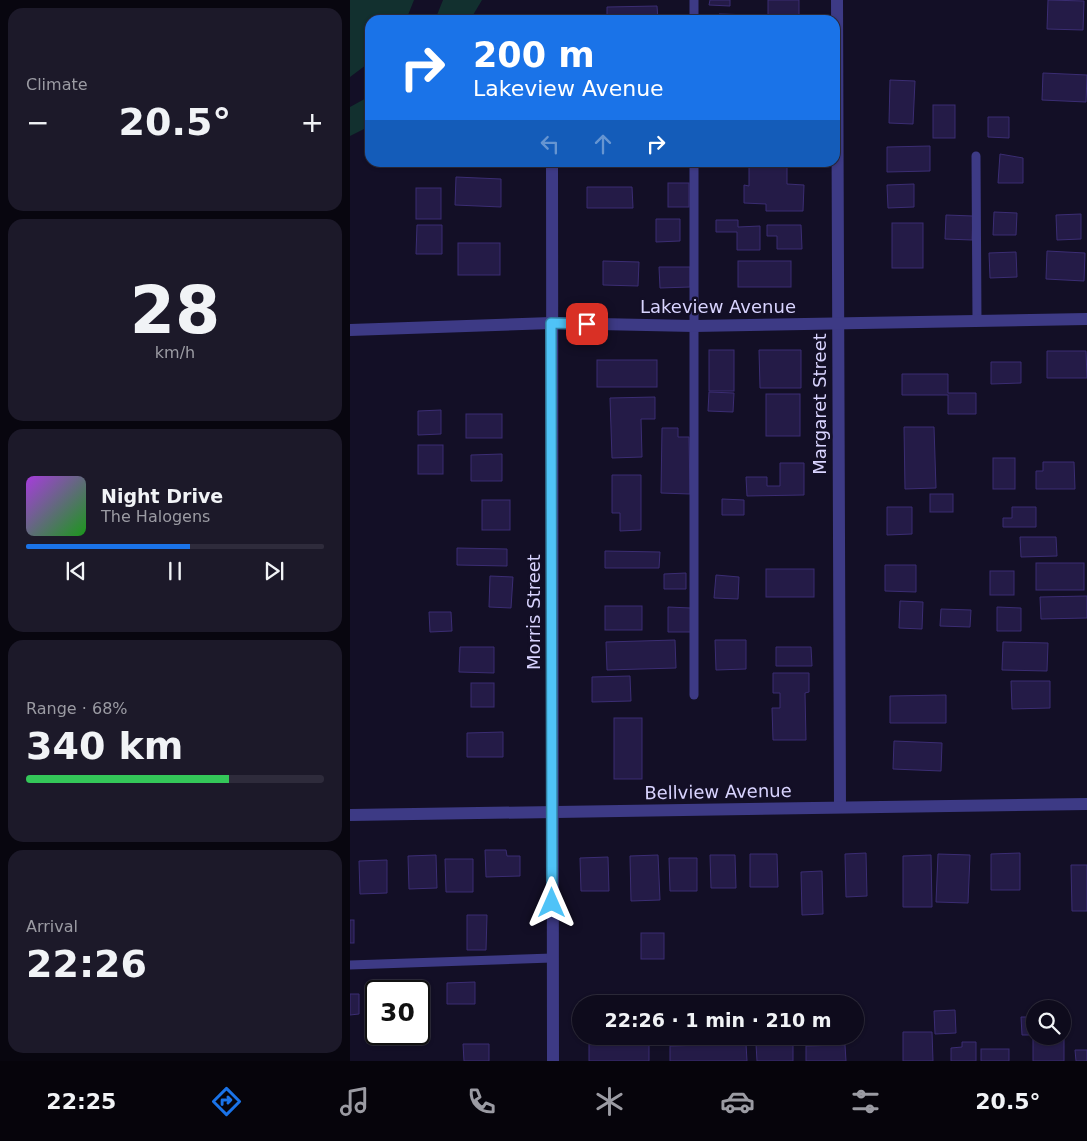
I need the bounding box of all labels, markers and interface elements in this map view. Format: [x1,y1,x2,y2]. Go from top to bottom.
icon: right [390,35,455,100]
text: 200 m [473,35,595,75]
text: Climate [26,75,88,94]
text: Lakeview Avenue [473,76,664,101]
text: 20.5° [119,100,231,144]
text: − [26,106,49,139]
text: + [301,106,324,139]
icon: left [536,130,564,158]
icon: ahead [589,130,617,158]
icon: right [642,130,670,158]
text: 28 [130,273,220,348]
street label: Lakeview Avenue [640,296,796,317]
pin [566,303,608,345]
icon: arrive [573,310,601,338]
street label: Margaret Street [809,333,830,475]
text: km/h [155,343,195,362]
text: Night Drive [101,485,223,507]
text: The Halogens [101,507,210,526]
street label: Morris Street [523,554,544,670]
icon: previous [62,557,90,585]
icon: pause [161,557,189,585]
icon: next [260,557,288,585]
text: Range · 68% [26,699,128,718]
text: 340 km [26,724,183,768]
street label: Bellview Avenue [644,780,792,803]
position arrow [525,876,577,928]
text: Arrival [26,917,78,936]
text: 22:26 [26,942,147,986]
speed limit sign: 30 [365,980,430,1045]
map controls [1026,1000,1071,1045]
button: search [1026,1000,1071,1045]
text: 22:26 · 1 min · 210 m [604,1009,832,1031]
icon: directions [209,1084,244,1119]
icon: music [337,1084,372,1119]
icon: phone [464,1084,499,1119]
icon: climate [592,1084,627,1119]
icon: car [720,1084,755,1119]
icon: filters [848,1084,883,1119]
text: 22:25 [46,1089,116,1114]
text: 20.5° [975,1089,1041,1114]

